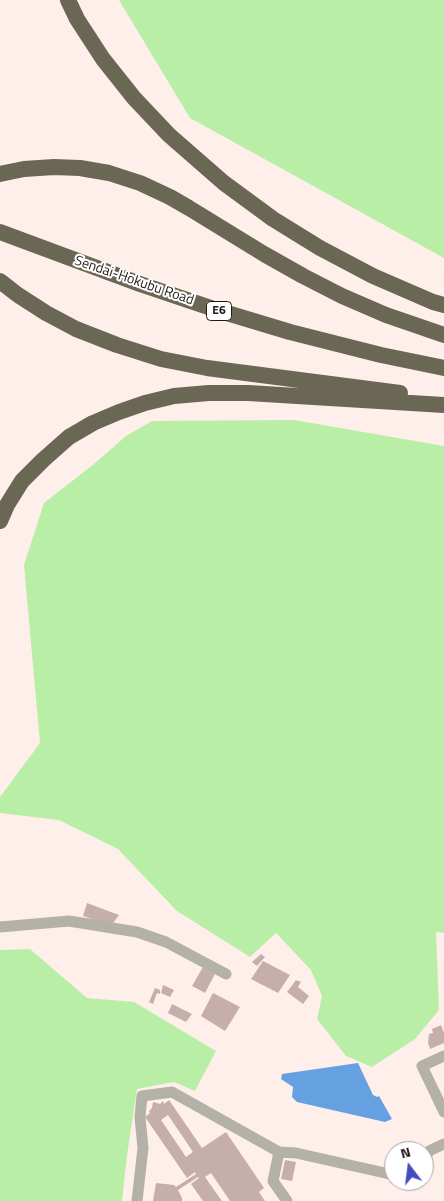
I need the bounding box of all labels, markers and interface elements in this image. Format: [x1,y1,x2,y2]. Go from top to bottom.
street label: Sendai-Hokubu Road [72,253,196,309]
road number: E6 [206,302,232,321]
north arrow [384,1141,434,1191]
text: N [398,1141,413,1163]

